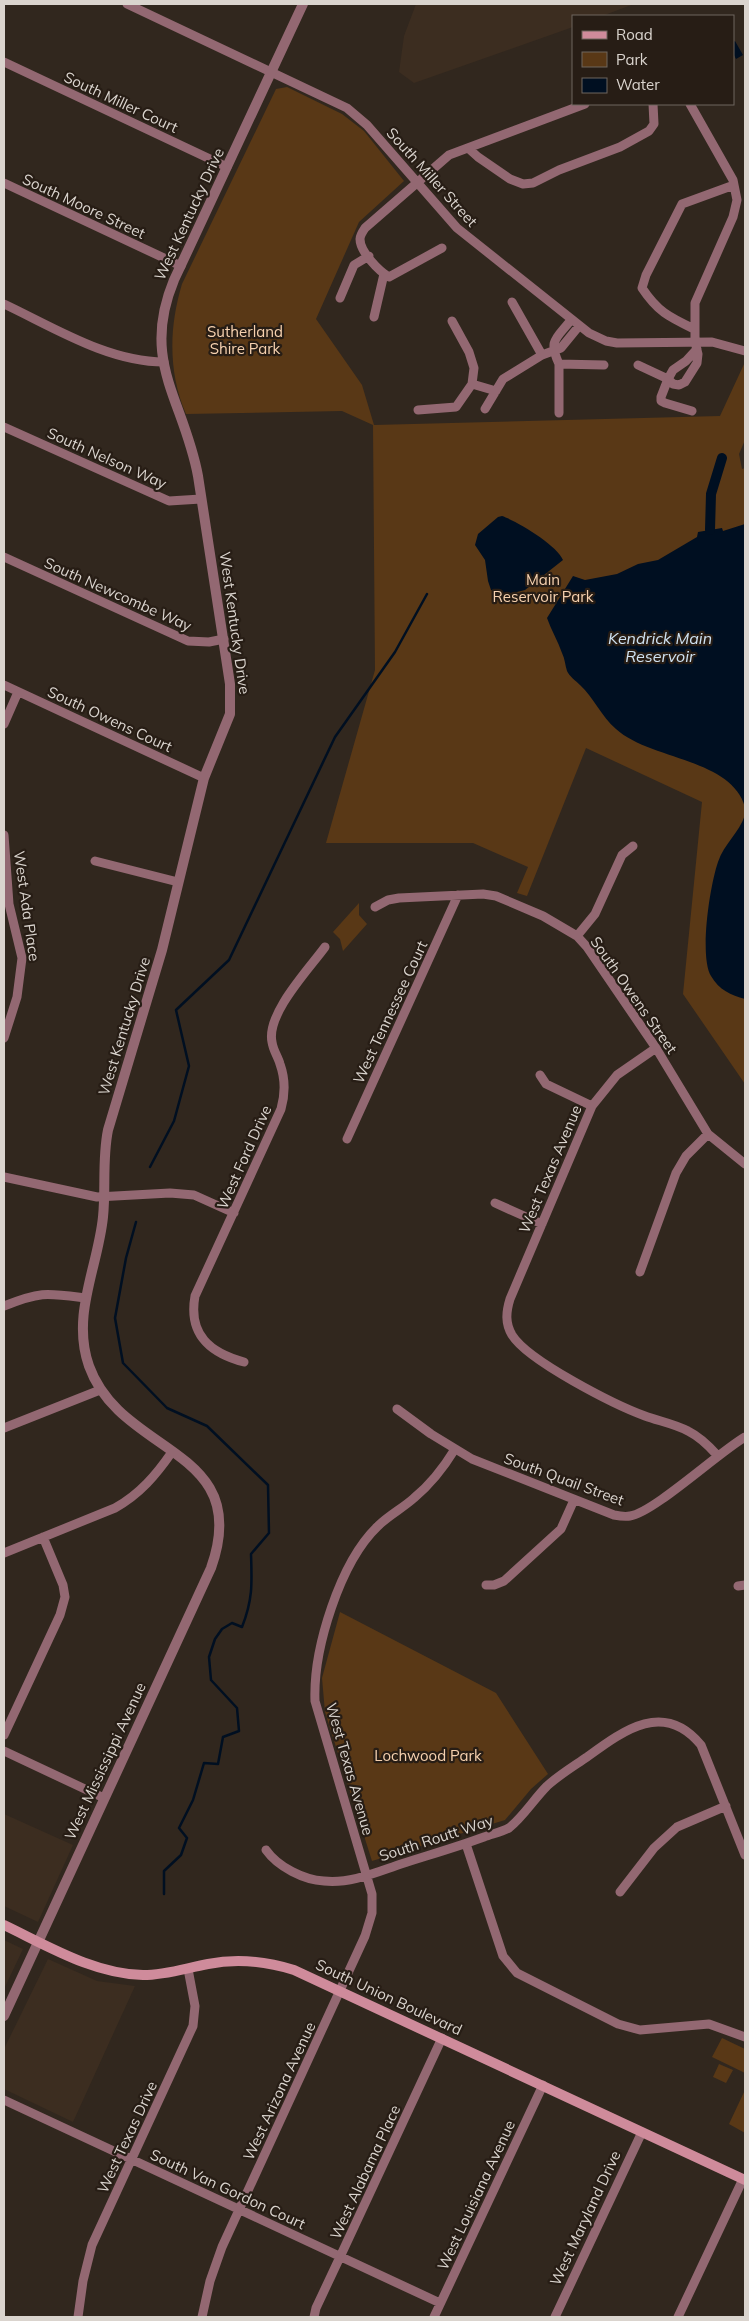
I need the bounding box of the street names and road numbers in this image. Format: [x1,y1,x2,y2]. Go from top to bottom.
street label: South Miller Court [61,67,181,137]
street label: South Miller Street [382,123,482,231]
street label: West Kentucky Drive [150,145,228,283]
street label: South Moore Street [20,169,148,243]
street label: South Nelson Way [44,423,170,493]
street label: West Kentucky Drive [216,551,254,695]
street label: South Newcombe Way [41,553,195,635]
street label: South Owens Court [45,682,175,756]
street label: West Ada Place [10,850,44,962]
street label: South Owens Street [586,933,682,1057]
street label: West Tennessee Court [349,938,431,1086]
street label: West Kentucky Drive [94,955,154,1097]
street label: West Ford Drive [213,1102,275,1212]
street label: West Texas Avenue [514,1102,586,1236]
street label: South Quail Street [501,1448,627,1510]
street label: West Mississippi Avenue [60,1679,150,1843]
street label: West Texas Avenue [322,1700,378,1838]
street label: South Routt Way [377,1811,495,1865]
street label: South Union Boulevard [313,1955,465,2039]
street label: West Arizona Avenue [239,2019,319,2163]
street label: West Texas Drive [93,2078,161,2196]
street label: West Alabama Place [326,2102,404,2242]
street label: West Louisiana Avenue [433,2117,519,2273]
street label: South Van Gordon Court [147,2145,309,2233]
street label: West Maryland Drive [545,2147,625,2289]

